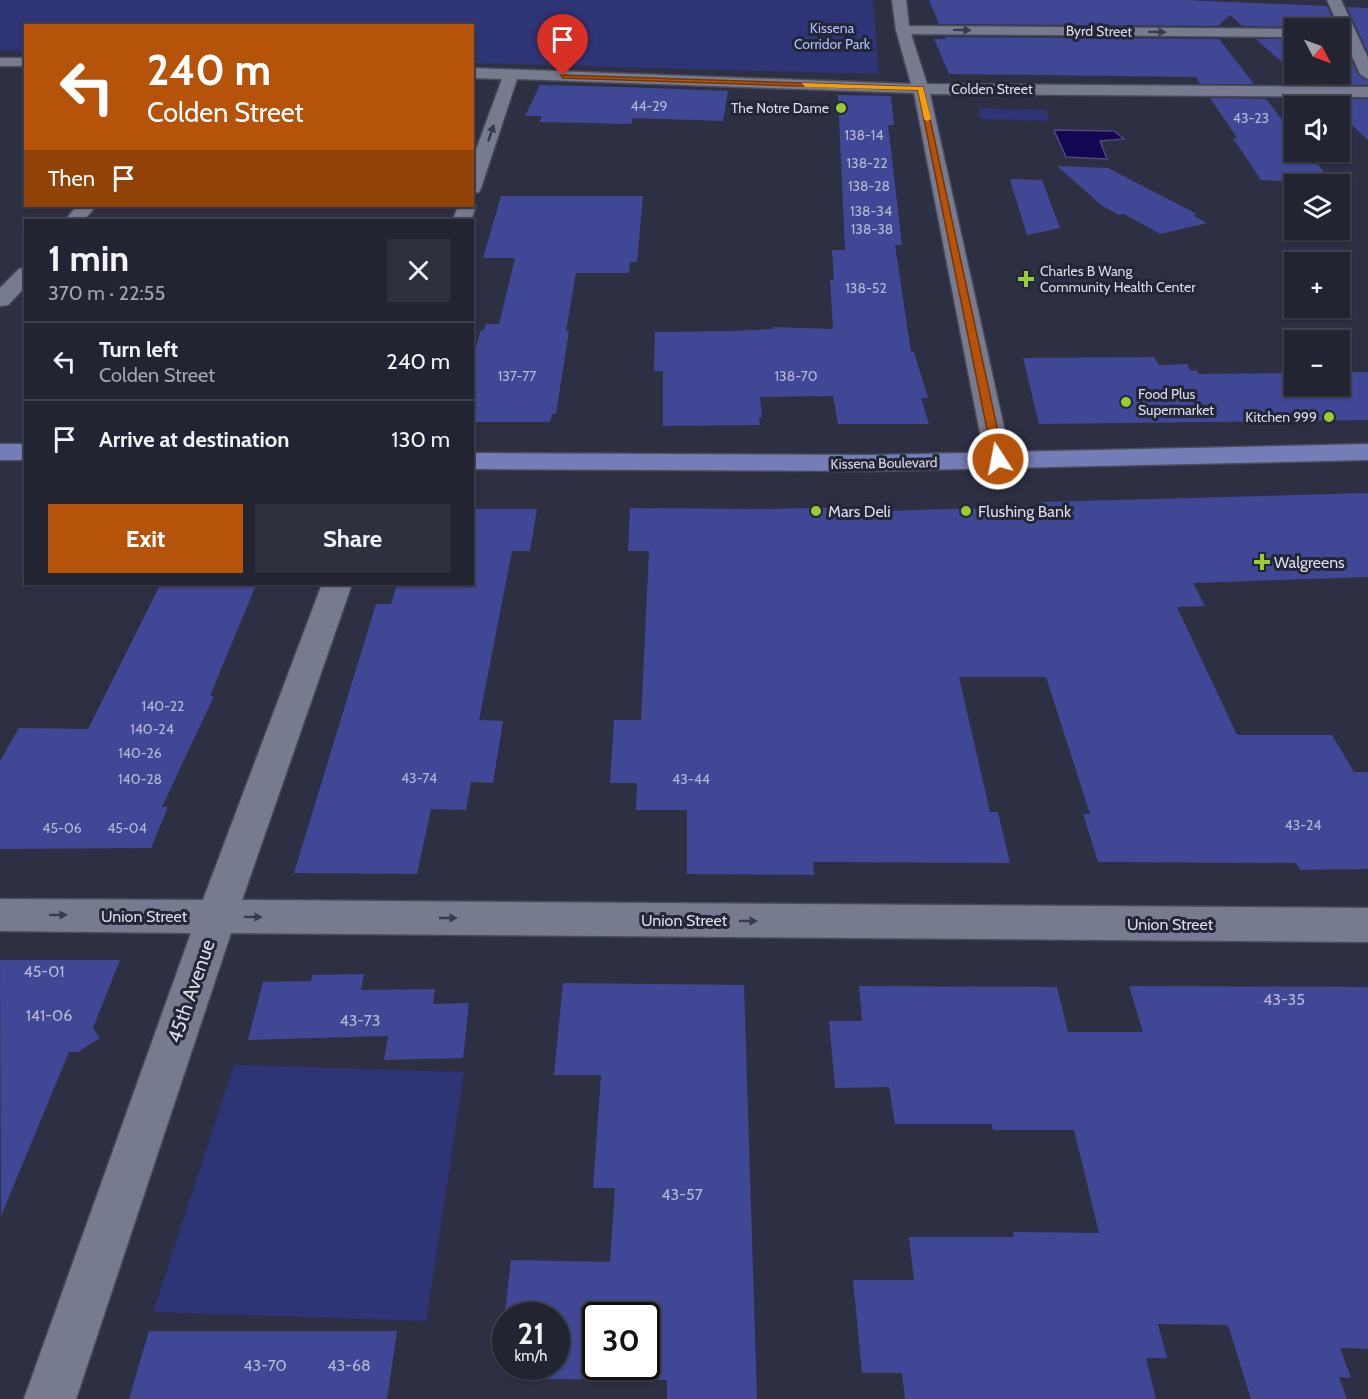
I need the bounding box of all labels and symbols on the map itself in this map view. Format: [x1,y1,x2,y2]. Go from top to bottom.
pin [537,14,588,76]
north arrow [1284,18,1350,84]
park label: Kissena Corridor Park [794,19,871,53]
street label: Byrd Street [1066,21,1133,41]
one-way arrow [952,25,971,35]
one-way arrow [1147,27,1166,37]
street label: Colden Street [951,80,1033,98]
house number: 44-29 [630,97,668,115]
place label: The Notre Dame [731,99,829,117]
marker: The Notre Dame [834,101,848,115]
house number: 43-23 [1233,109,1269,127]
one-way arrow [487,124,497,142]
house number: 138-14 [844,126,884,144]
house number: 138-22 [847,154,888,172]
house number: 138-28 [848,177,890,195]
house number: 138-34 [850,202,892,220]
house number: 138-38 [851,220,893,238]
place label: Charles B Wang Community Health Center [1040,262,1196,296]
marker: Charles B Wang Community Health Center [1017,270,1035,288]
house number: 138-52 [845,279,887,297]
house number: 137-77 [498,367,536,385]
house number: 138-70 [775,367,818,385]
place label: Food Plus Supermarket [1138,385,1214,419]
marker: Food Plus Supermarket [1119,395,1133,409]
place label: Kitchen 999 [1245,408,1317,426]
marker: Kitchen 999 [1322,410,1336,424]
position arrow [966,427,1030,491]
street label: Kissena Boulevard [830,453,938,473]
place label: Mars Deli [828,502,891,521]
place label: Flushing Bank [978,502,1072,521]
marker: Mars Deli [809,504,823,518]
marker: Flushing Bank [959,504,973,518]
place label: Walgreens [1274,553,1345,572]
marker: Walgreens [1255,555,1269,569]
house number: 140-22 [142,697,184,715]
house number: 140-24 [130,720,174,738]
house number: 140-26 [118,744,162,762]
house number: 43-74 [401,769,437,787]
house number: 140-28 [118,770,162,788]
house number: 43-44 [672,770,710,788]
house number: 43-24 [1285,816,1321,834]
house number: 45-06 [42,819,82,837]
house number: 45-04 [107,819,147,837]
street label: Union Street [101,907,188,926]
one-way arrow [49,911,68,920]
street label: Union Street [641,911,728,930]
one-way arrow [244,912,263,922]
one-way arrow [439,913,458,923]
street label: Union Street [1127,915,1214,934]
one-way arrow [739,916,758,925]
street label: 45th Avenue [162,936,220,1046]
house number: 45-01 [23,962,65,981]
house number: 43-35 [1263,990,1305,1009]
house number: 141-06 [26,1006,72,1025]
house number: 43-73 [339,1011,381,1030]
house number: 43-57 [661,1185,703,1204]
speed limit sign: 30 [582,1302,660,1380]
house number: 43-70 [243,1356,287,1375]
house number: 43-68 [327,1356,371,1375]

